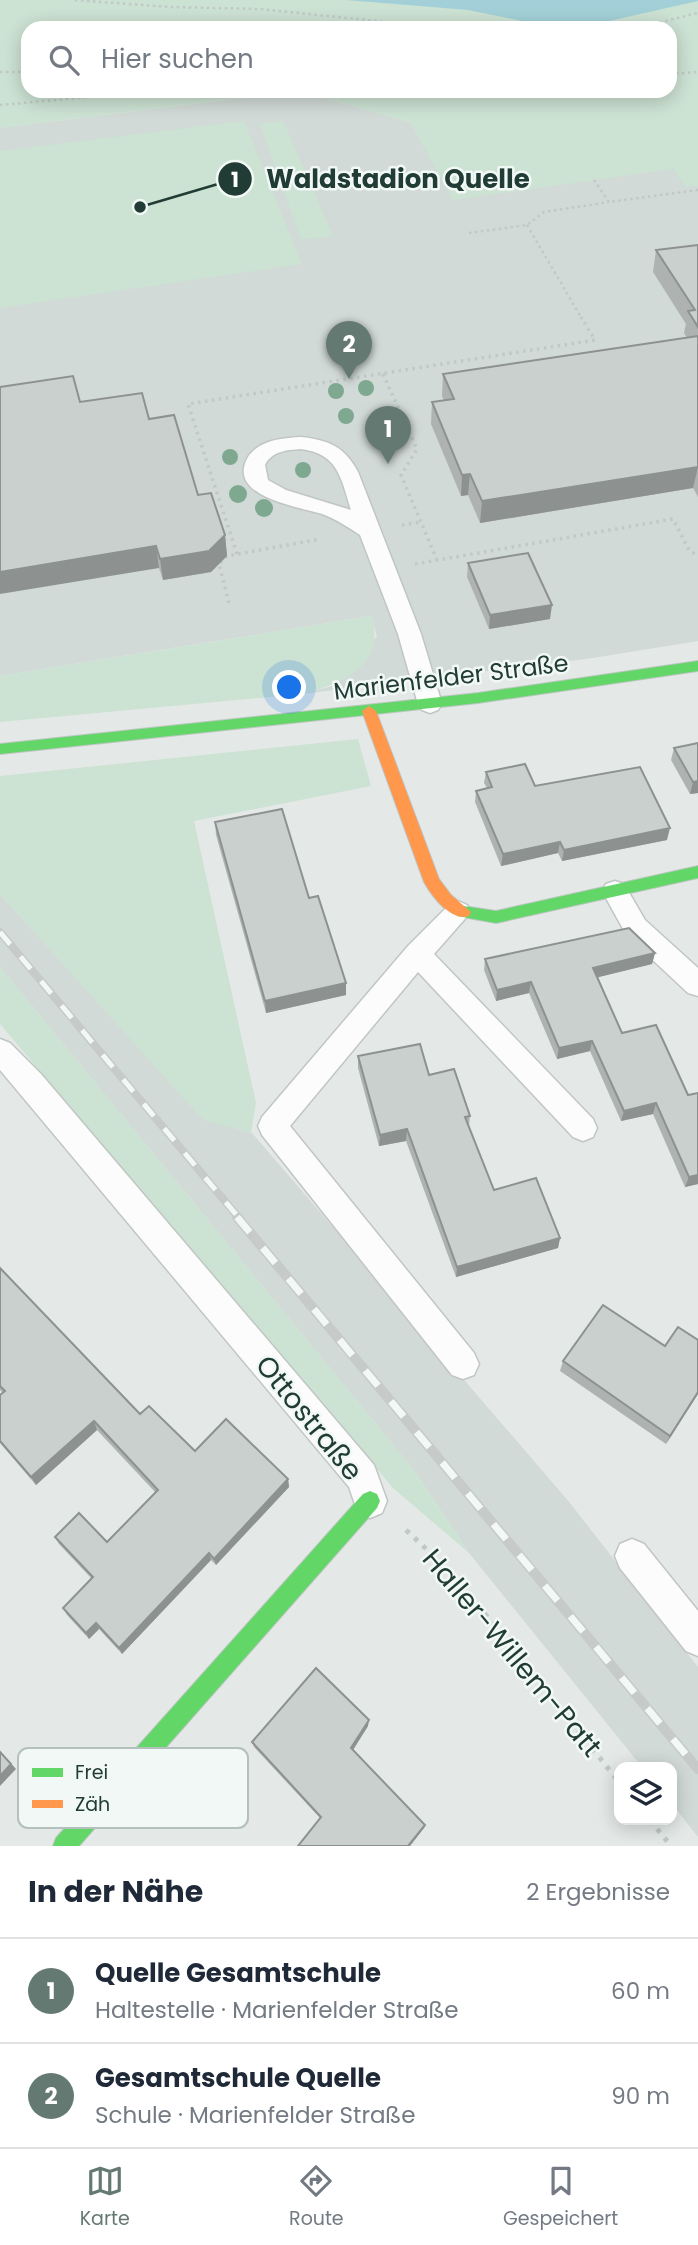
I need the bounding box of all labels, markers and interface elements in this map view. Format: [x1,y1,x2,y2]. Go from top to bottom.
search box [21,21,677,98]
icon: search [45,41,83,79]
text: Hier suchen [101,41,254,77]
callout: Waldstadion Quelle [217,156,544,203]
text: Waldstadion Quelle [266,161,530,197]
text: 1 [231,165,239,194]
pin: 2 [326,321,372,379]
pin: 1 [365,406,411,464]
street label: Marienfelder Straße [332,646,570,708]
your location [272,670,306,704]
street label: Ottostraße [246,1347,372,1489]
street label: Haller-Willem-Patt [413,1541,611,1765]
legend [18,1748,248,1828]
text: Frei [75,1759,108,1786]
map controls [614,1762,677,1825]
button: layers [614,1762,677,1825]
text: Zäh [75,1791,110,1818]
text: In der Nähe [28,1870,203,1913]
text: 2 Ergebnisse [526,1876,670,1908]
text: Quelle Gesamtschule [95,1955,381,1991]
text: 1 [47,1975,55,2007]
text: 60 m [611,1975,670,2007]
text: Haltestelle · Marienfelder Straße [95,1994,459,2026]
text: Gesamtschule Quelle [95,2060,381,2096]
text: 2 [44,2080,58,2112]
text: 90 m [611,2080,670,2112]
text: Schule · Marienfelder Straße [95,2099,415,2131]
tab: Karte [80,2162,130,2233]
tab: Route [289,2162,344,2233]
tab: Gespeichert [503,2162,618,2233]

